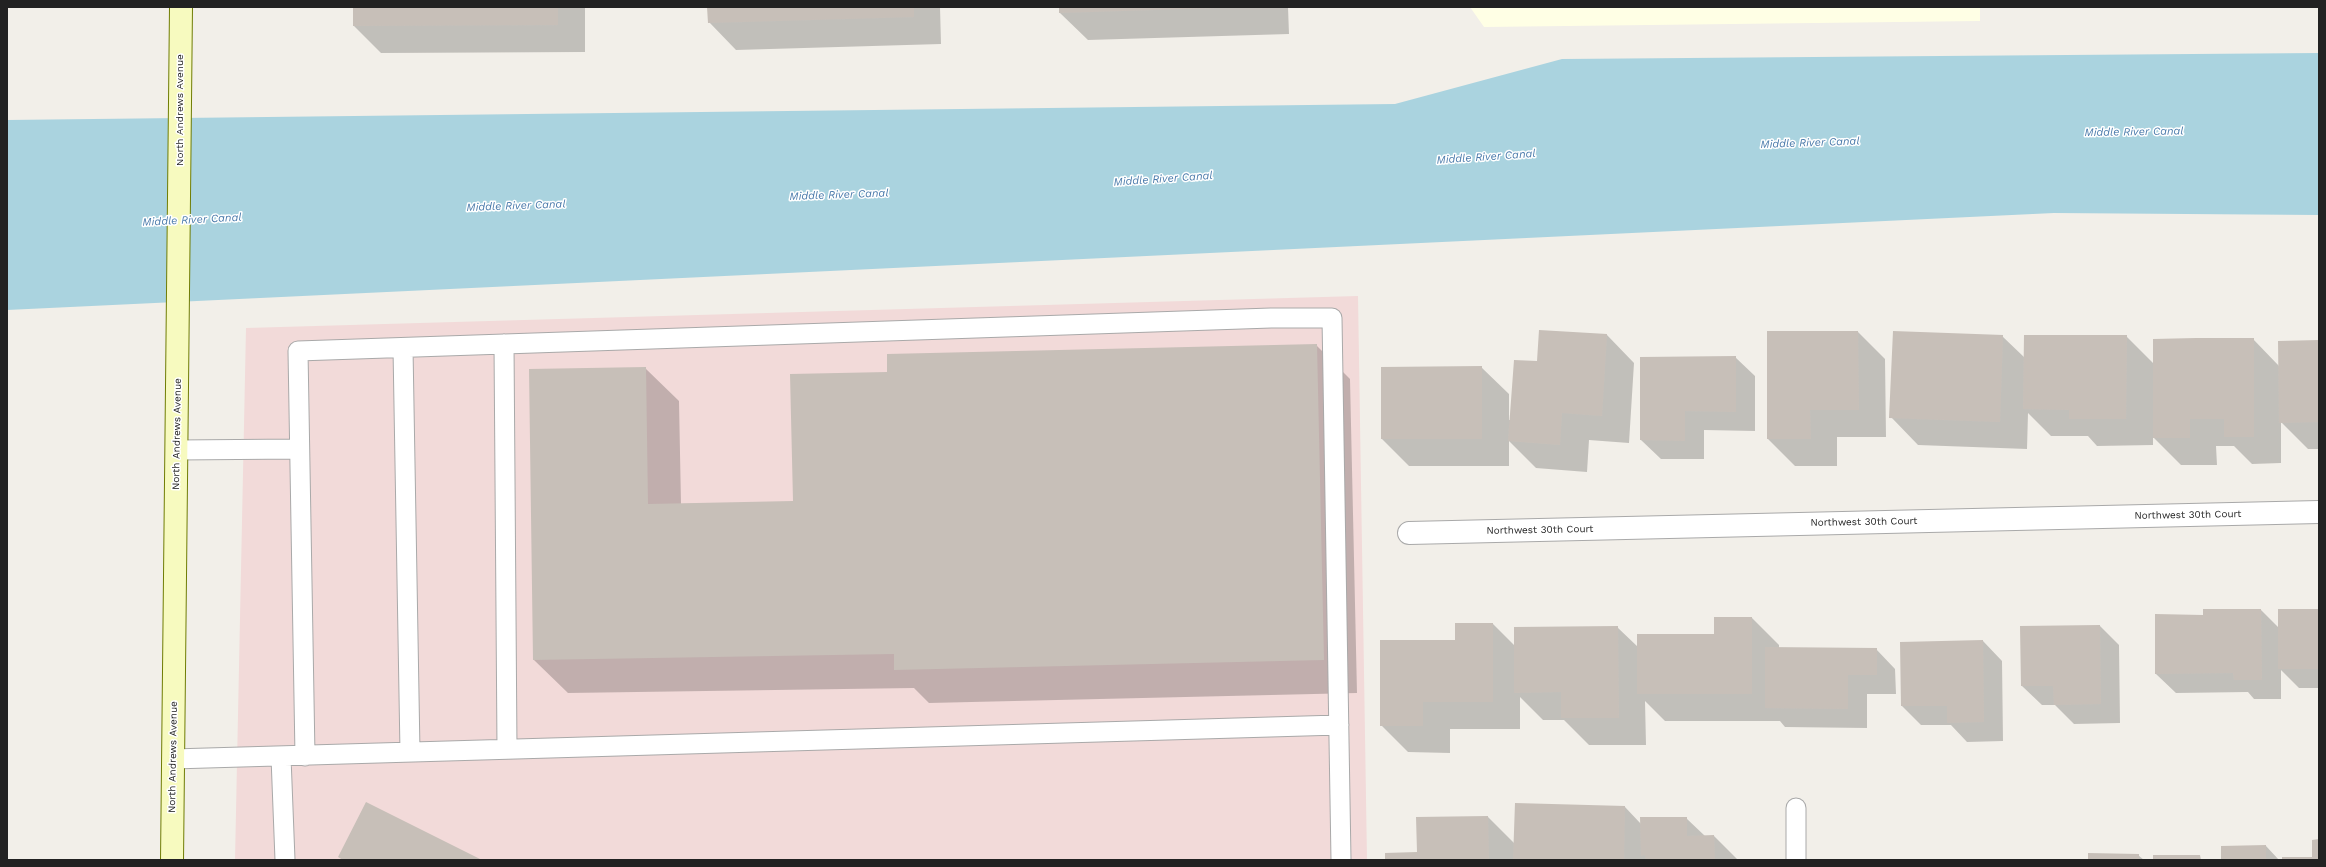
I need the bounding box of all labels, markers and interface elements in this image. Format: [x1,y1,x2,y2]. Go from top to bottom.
street label: North Andrews Avenue [174,54,186,166]
water label: Middle River Canal [2084,125,2184,139]
water label: Middle River Canal [1760,135,1860,151]
water label: Middle River Canal [1436,147,1536,167]
water label: Middle River Canal [1113,169,1213,189]
water label: Middle River Canal [789,187,889,203]
water label: Middle River Canal [466,198,566,214]
water label: Middle River Canal [142,211,242,229]
street label: North Andrews Avenue [170,378,184,490]
street label: Northwest 30th Court [2134,508,2242,522]
street label: Northwest 30th Court [1810,515,1918,529]
street label: Northwest 30th Court [1486,523,1594,537]
street label: North Andrews Avenue [166,701,180,813]

